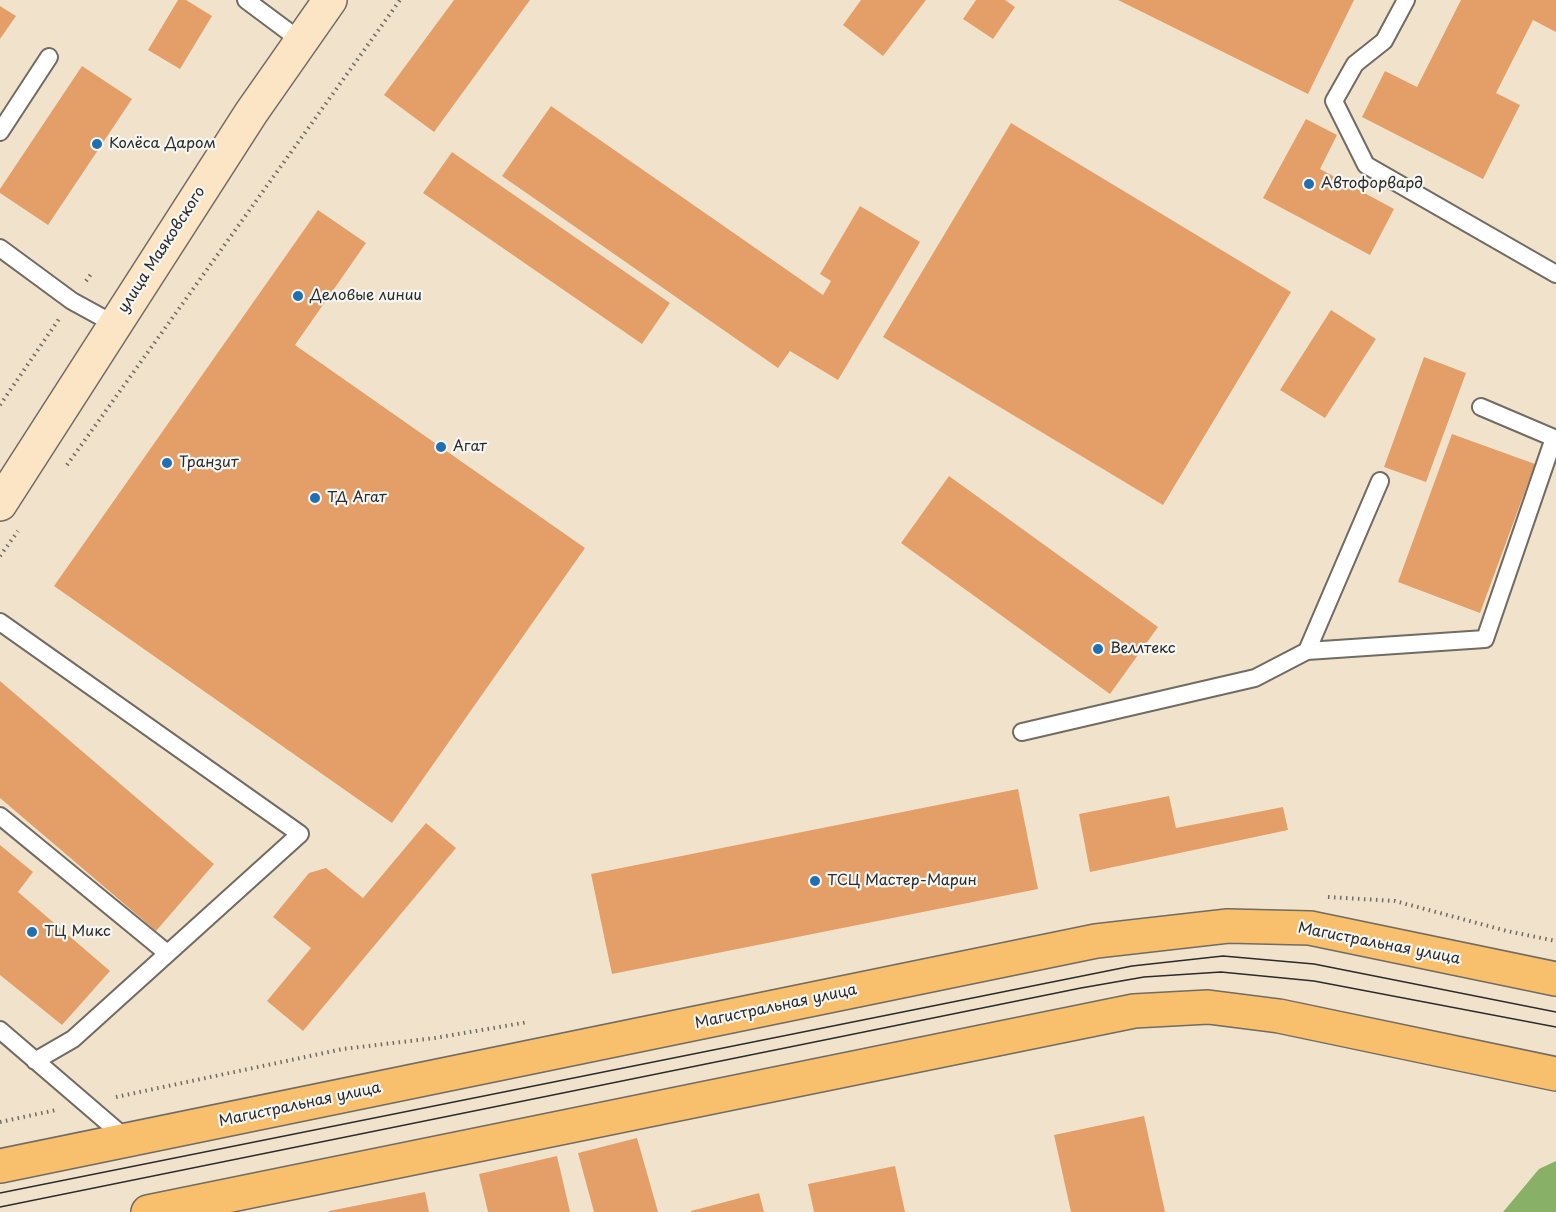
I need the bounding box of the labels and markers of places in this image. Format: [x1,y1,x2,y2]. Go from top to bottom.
place label: Колёса Даром [109,135,216,153]
marker: Колёса Даром [90,137,104,151]
place label: Автофорвард [1321,175,1423,193]
marker: Автофорвард [1302,177,1316,191]
place label: Деловые линии [310,287,422,305]
marker: Деловые линии [291,289,305,303]
place label: Агат [453,438,487,456]
marker: Агат [434,440,448,454]
place label: Транзит [179,454,238,472]
marker: Транзит [160,456,174,470]
place label: ТД Агат [327,489,386,507]
marker: ТД Агат [308,491,322,505]
place label: Веллтекс [1110,640,1176,658]
marker: Веллтекс [1091,642,1105,656]
place label: ТСЦ Мастер-Марин [827,872,977,890]
marker: ТСЦ Мастер-Марин [808,874,822,888]
place label: ТЦ Микс [44,923,111,941]
marker: ТЦ Микс [25,925,39,939]

